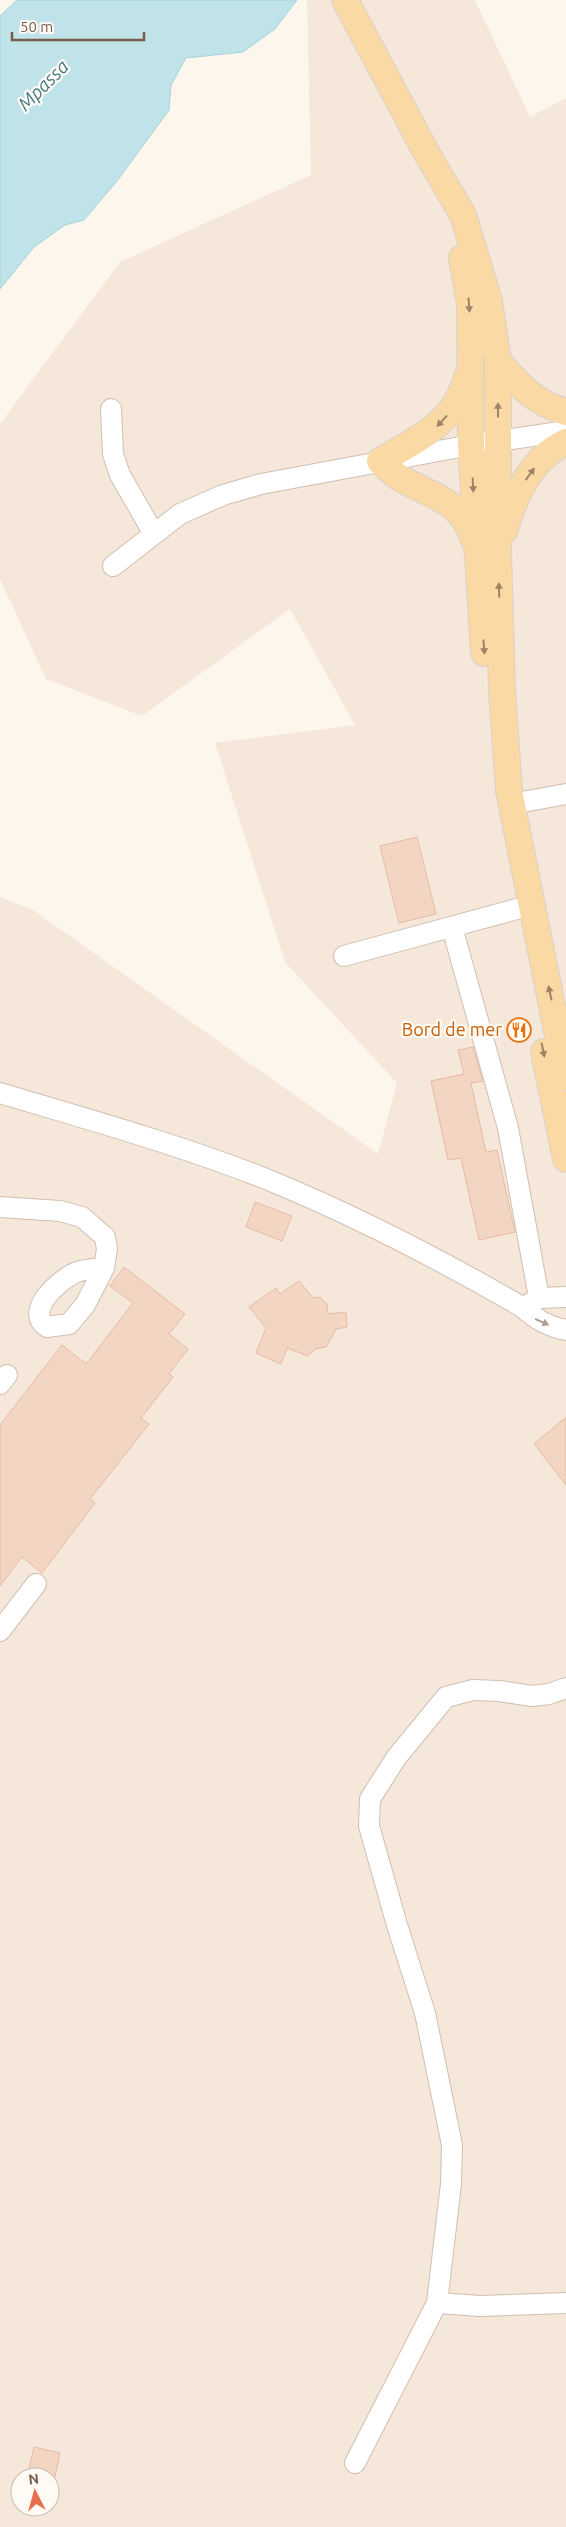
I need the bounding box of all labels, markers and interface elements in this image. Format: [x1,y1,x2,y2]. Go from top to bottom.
scale bar [12,10,145,42]
text: 50 m [20,18,53,35]
water label: Mpassa [13,55,73,115]
one-way arrow [466,298,474,314]
one-way arrow [494,402,502,418]
one-way arrow [436,415,448,427]
one-way arrow [525,467,535,481]
one-way arrow [470,477,478,493]
one-way arrow [495,582,503,598]
one-way arrow [480,640,488,656]
one-way arrow [546,986,554,1001]
restaurant icon: Bord de mer [506,1017,532,1043]
place label: Bord de mer [402,1019,502,1039]
one-way arrow [540,1042,548,1058]
one-way arrow [535,1318,549,1326]
north arrow [10,2467,60,2517]
text: N [28,2471,40,2488]

